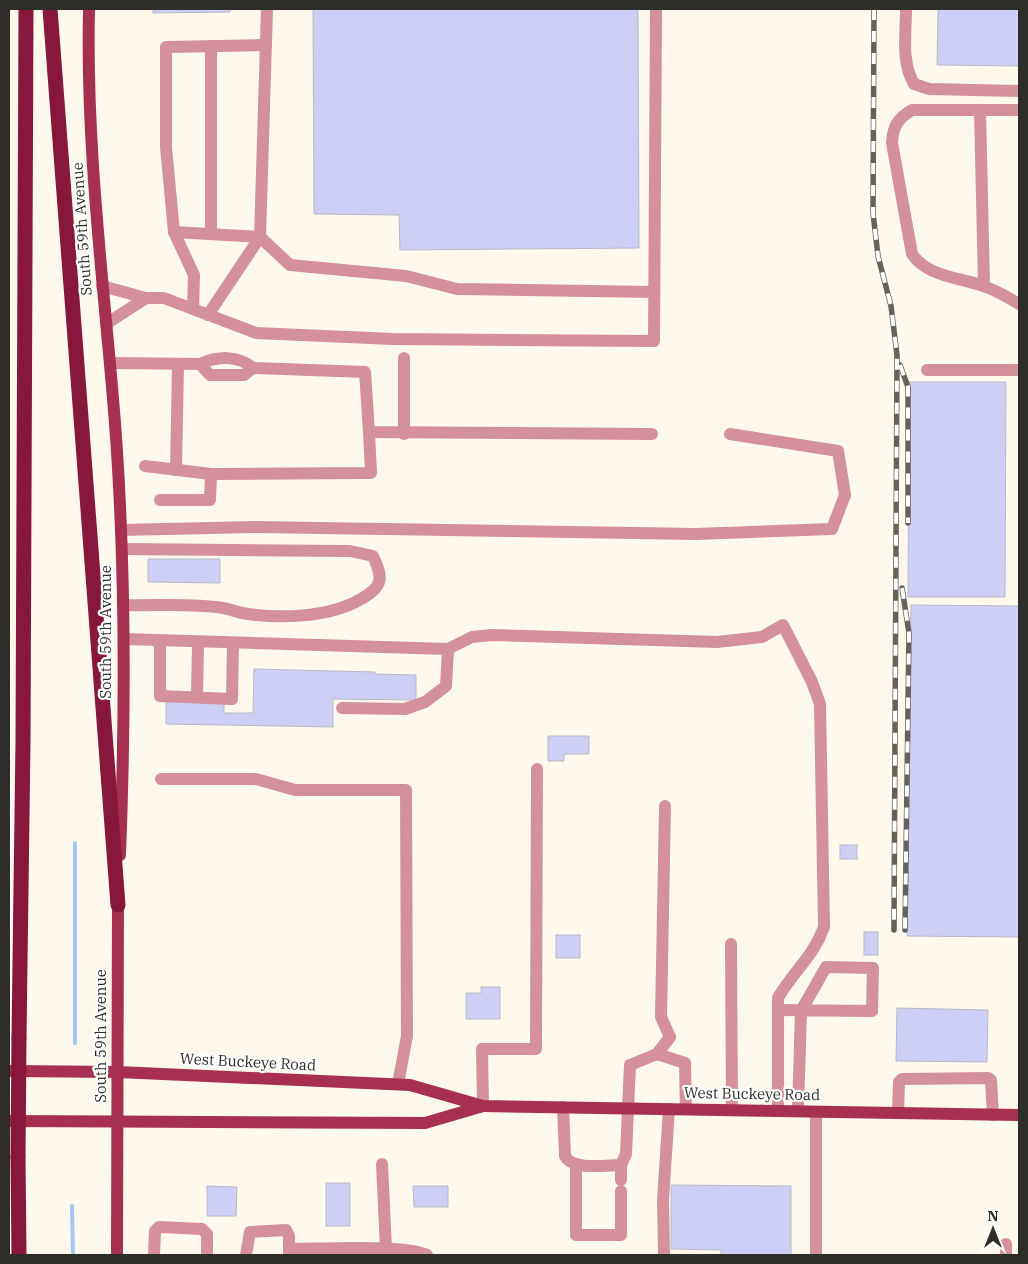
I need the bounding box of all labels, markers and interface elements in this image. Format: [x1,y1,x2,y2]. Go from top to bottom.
street label: South 59th Avenue [67,162,96,296]
street label: South 59th Avenue [96,565,115,699]
street label: South 59th Avenue [91,969,110,1103]
street label: West Buckeye Road [179,1048,317,1075]
street label: West Buckeye Road [684,1083,820,1104]
north arrow [968,1204,1018,1254]
text: N [987,1207,999,1225]

